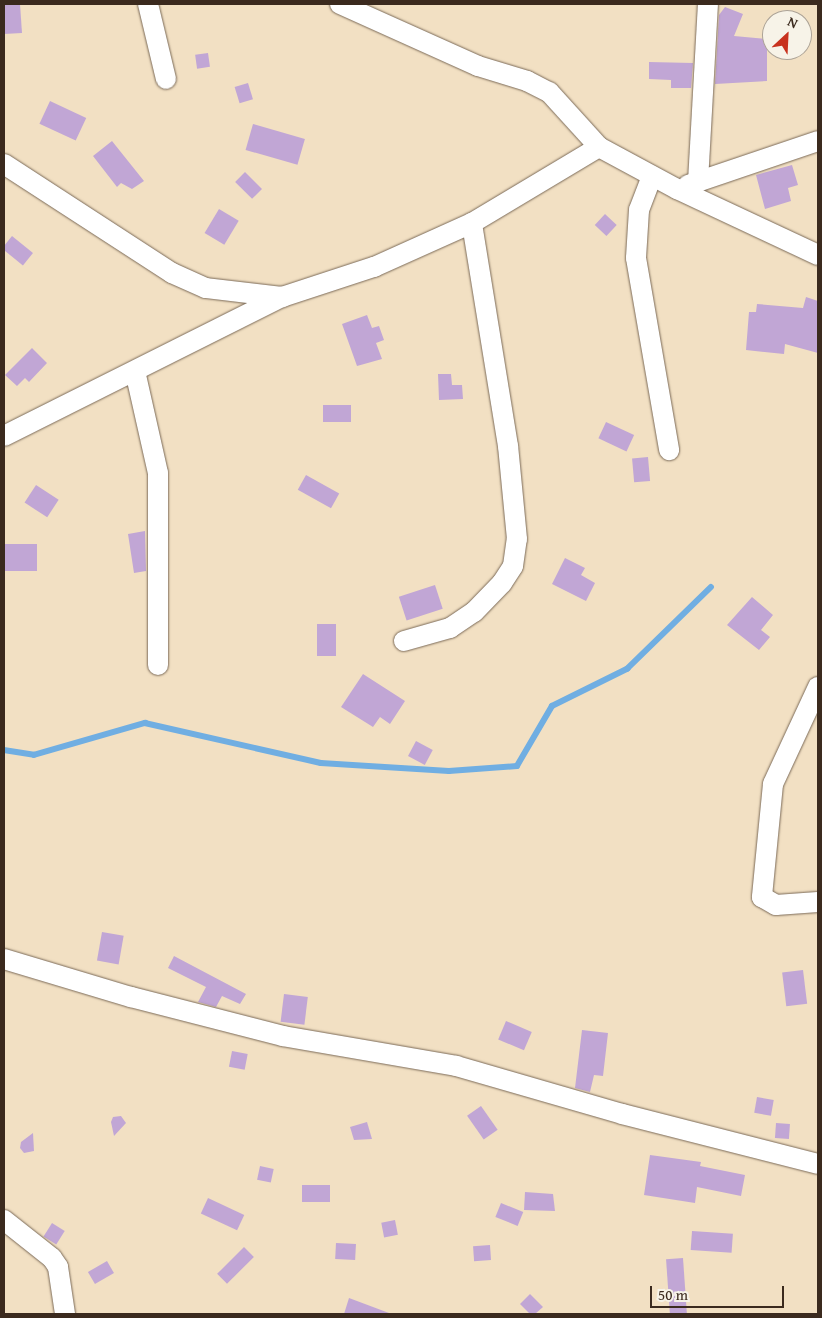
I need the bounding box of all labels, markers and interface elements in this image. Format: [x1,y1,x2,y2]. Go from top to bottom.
north arrow [762,10,812,60]
text: N [784,11,801,33]
scale bar [652,1276,786,1308]
text: 50 m [658,1284,688,1305]

